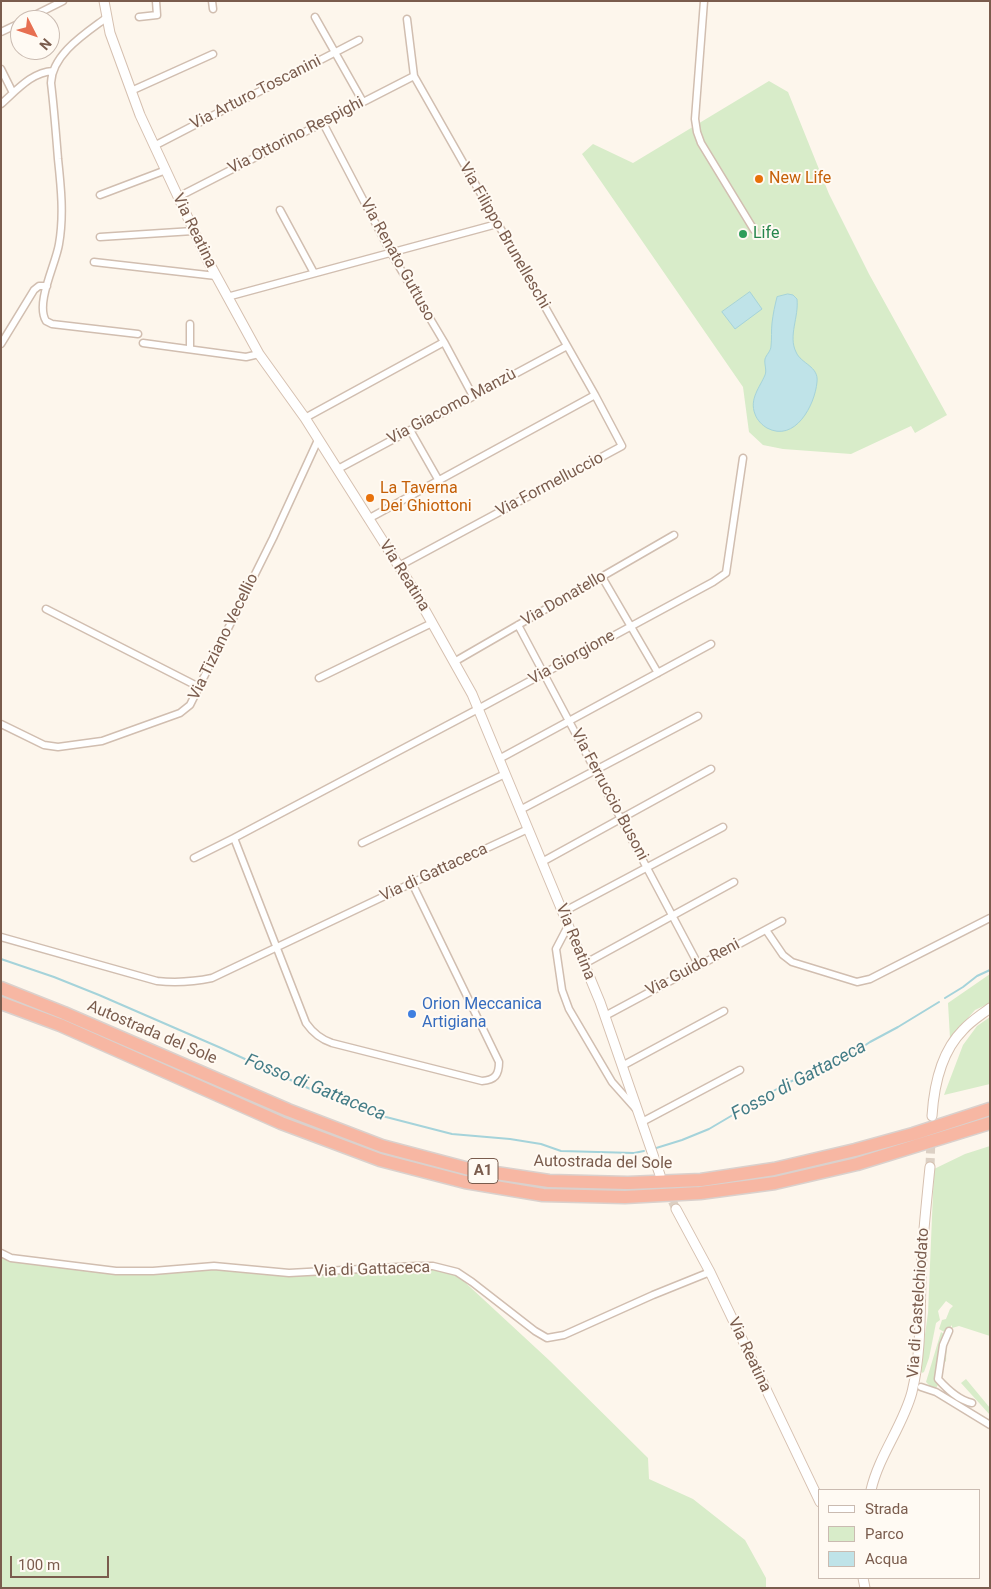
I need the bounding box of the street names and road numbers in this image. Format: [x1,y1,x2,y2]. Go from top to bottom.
street label: Via Arturo Toscanini [187,52,325,134]
street label: Via Ottorino Respighi [225,93,367,179]
street label: Via Filippo Brunelleschi [454,160,554,312]
street label: Via Reatina [168,191,220,271]
street label: Via Renato Guttuso [355,195,439,325]
street label: Via Giacomo Manzù [384,365,520,449]
street label: Via Formelluccio [493,449,607,521]
street label: Via Reatina [375,537,433,615]
street label: Via Donatello [518,567,610,631]
street label: Via Tiziano Vecellio [185,570,263,704]
street label: Via Giorgione [526,627,618,689]
street label: Via Ferruccio Busoni [566,726,652,864]
street label: Via di Gattaceca [377,840,491,906]
street label: Via Reatina [551,901,599,983]
street label: Via Guido Reni [643,935,743,1001]
street label: Autostrada del Sole [84,997,220,1069]
street label: Autostrada del Sole [533,1152,673,1174]
road number: A1 [468,1158,498,1184]
street label: Via di Castelchiodato [904,1227,934,1379]
street label: Via di Gattaceca [314,1258,430,1282]
street label: Via Reatina [723,1314,775,1396]

